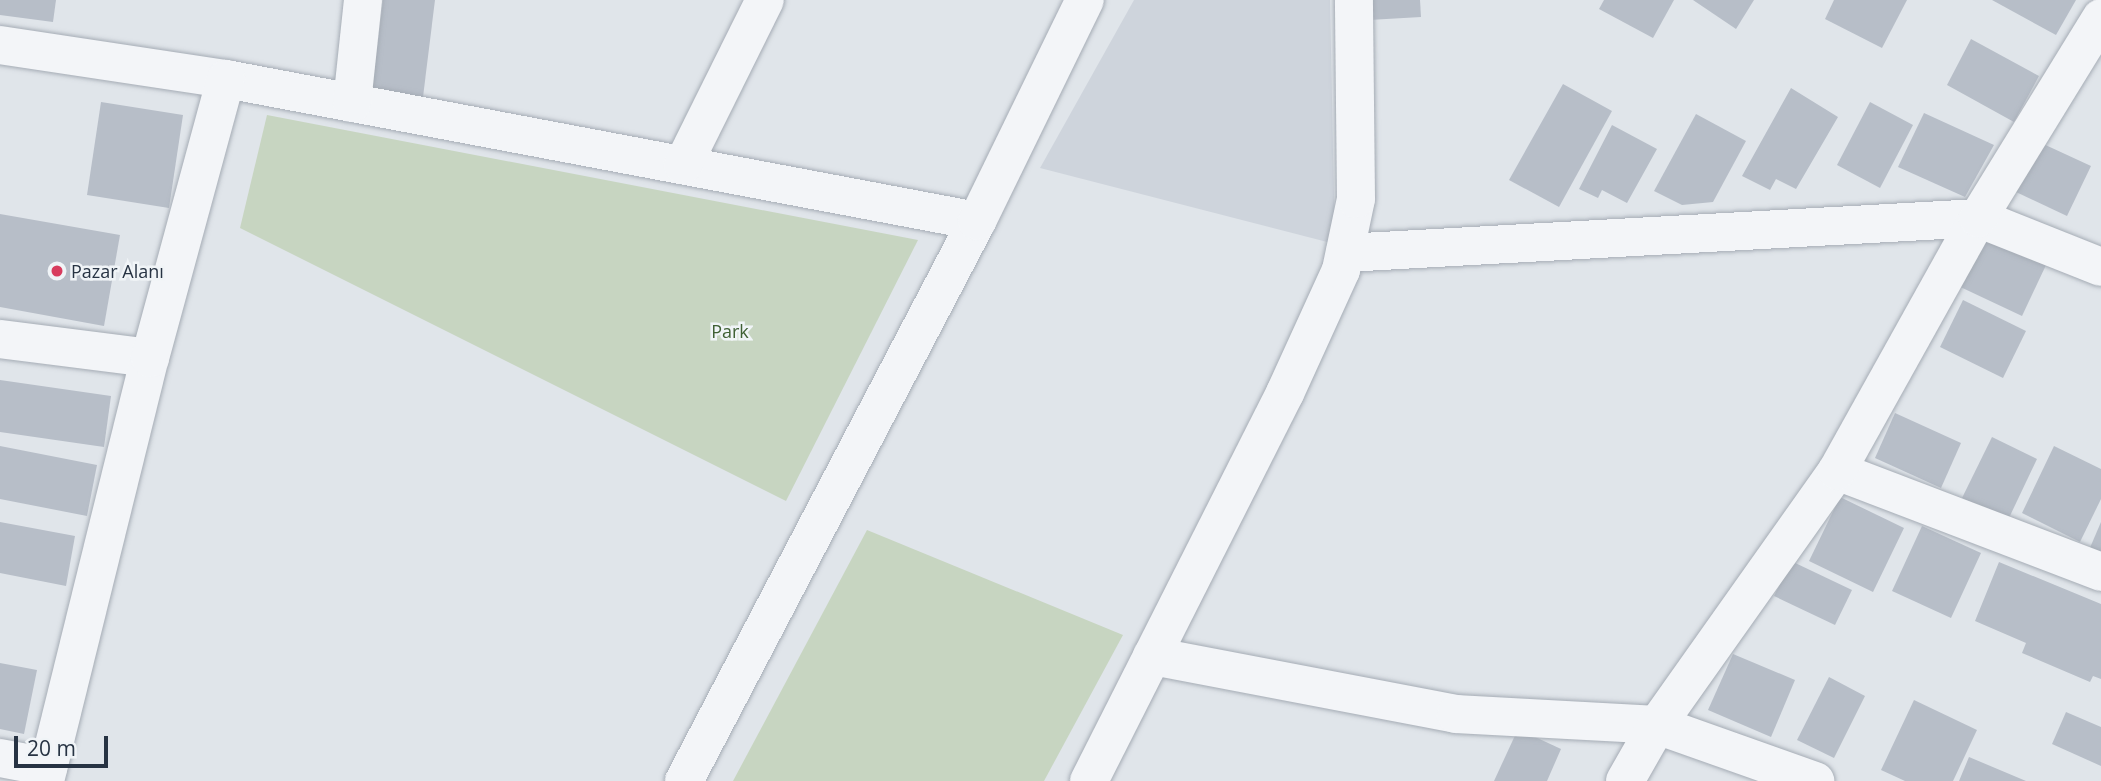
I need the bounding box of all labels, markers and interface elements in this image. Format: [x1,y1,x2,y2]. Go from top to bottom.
place label: Pazar Alanı [71,260,164,282]
marker: Pazar Alanı [49,263,65,279]
park label: Park [711,320,749,342]
scale bar [18,722,112,766]
text: 20 m [27,734,76,762]

